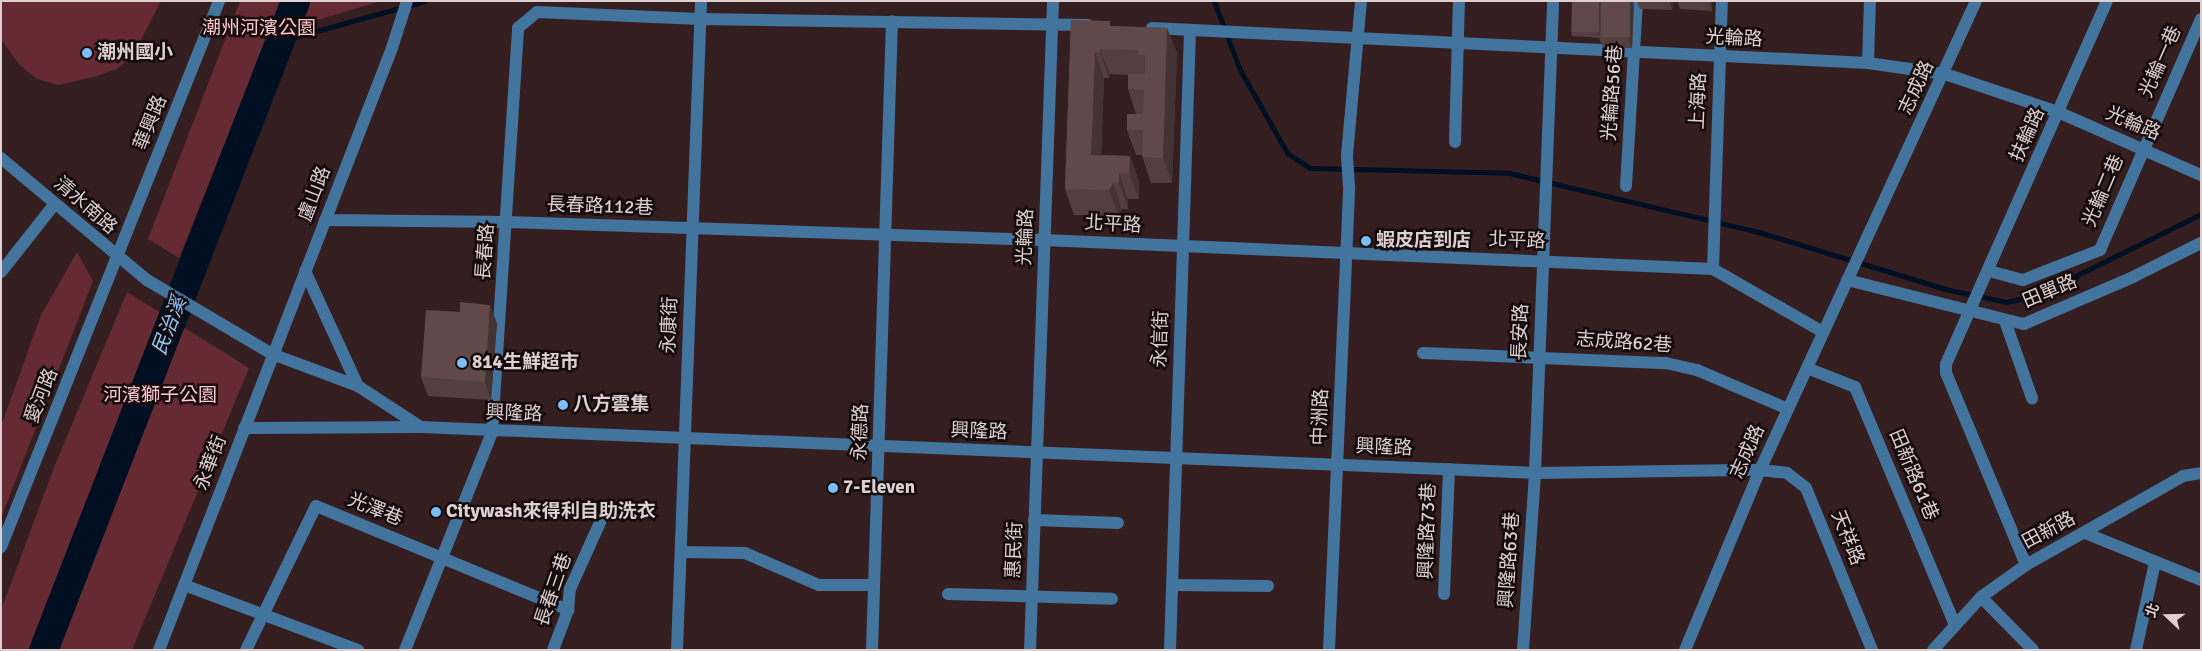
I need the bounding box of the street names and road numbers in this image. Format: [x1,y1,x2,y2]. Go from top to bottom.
street label: 光輪一巷 [2135,23,2187,101]
street label: 光輪路 [1705,26,1763,52]
street label: 光輪路56巷 [1598,44,1628,142]
street label: 志成路 [1895,57,1939,119]
street label: 上海路 [1687,72,1711,130]
street label: 華興路 [130,92,172,154]
street label: 光輪路 [2102,102,2164,146]
street label: 扶輪路 [2006,104,2050,166]
street label: 光輪二巷 [2079,152,2129,230]
street label: 盧山路 [294,163,336,225]
street label: 清水南路 [49,172,121,240]
street label: 長春路112巷 [546,194,654,220]
street label: 光輪路 [1014,208,1038,266]
street label: 北平路 [1084,212,1142,238]
street label: 長春路 [473,223,499,281]
street label: 北平路 [1488,229,1546,253]
street label: 田單路 [2019,270,2081,314]
street label: 永康街 [658,296,682,354]
street label: 長安路 [1509,303,1533,361]
street label: 永信街 [1149,310,1173,368]
street label: 志成路62巷 [1575,328,1673,358]
street label: 愛河路 [21,365,63,427]
street label: 中洲路 [1309,388,1333,446]
street label: 興隆路 [485,402,543,426]
street label: 永德路 [849,403,873,461]
street label: 興隆路 [950,420,1008,444]
street label: 志成路 [1726,421,1770,483]
street label: 田新路61巷 [1884,426,1942,524]
street label: 永華街 [190,432,232,494]
street label: 興隆路 [1355,436,1413,460]
street label: 興隆路73巷 [1415,482,1441,580]
street label: 光澤巷 [344,489,406,531]
street label: 天祥路 [1826,507,1868,569]
street label: 田新路 [2018,508,2080,554]
street label: 興隆路63巷 [1495,511,1525,609]
street label: 惠民街 [1003,521,1027,579]
street label: 長春三巷 [531,550,577,630]

